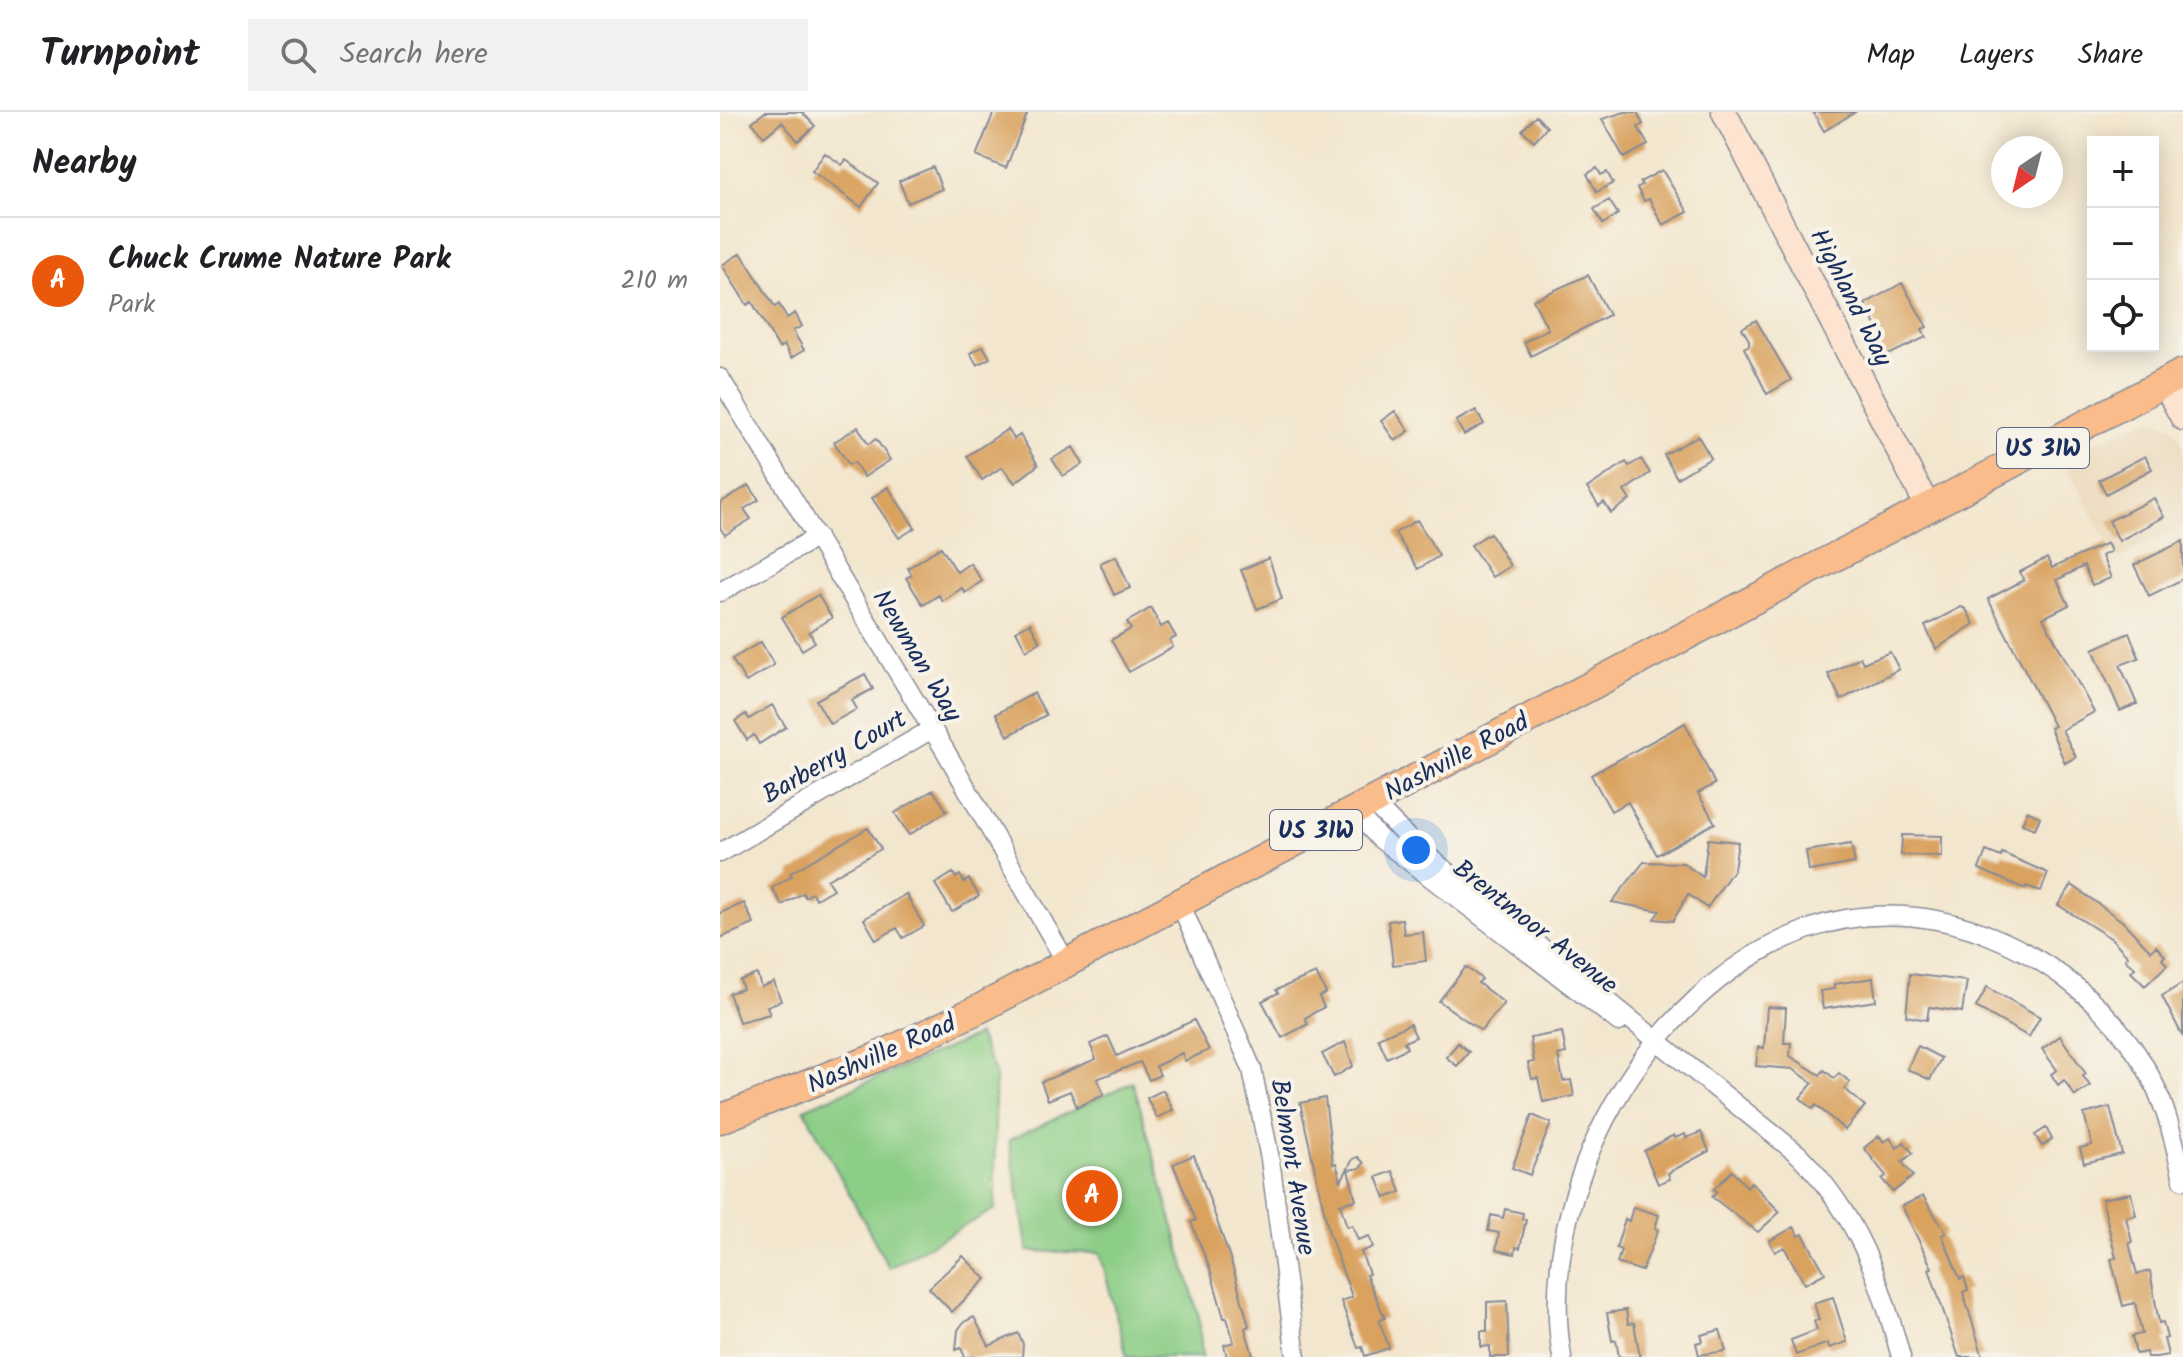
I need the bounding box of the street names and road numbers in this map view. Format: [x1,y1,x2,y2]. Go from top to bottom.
street label: Highland Way [1797,221,1903,375]
road number: US 31W [1997,428,2089,468]
street label: Newman Way [860,581,973,731]
street label: Barberry Court [755,699,916,816]
street label: Nashville Road [1377,701,1538,814]
road number: US 31W [1270,810,1362,850]
street label: Brentmoor Avenue [1443,849,1627,1006]
street label: Nashville Road [801,1003,964,1106]
street label: Belmont Avenue [1257,1076,1327,1259]

